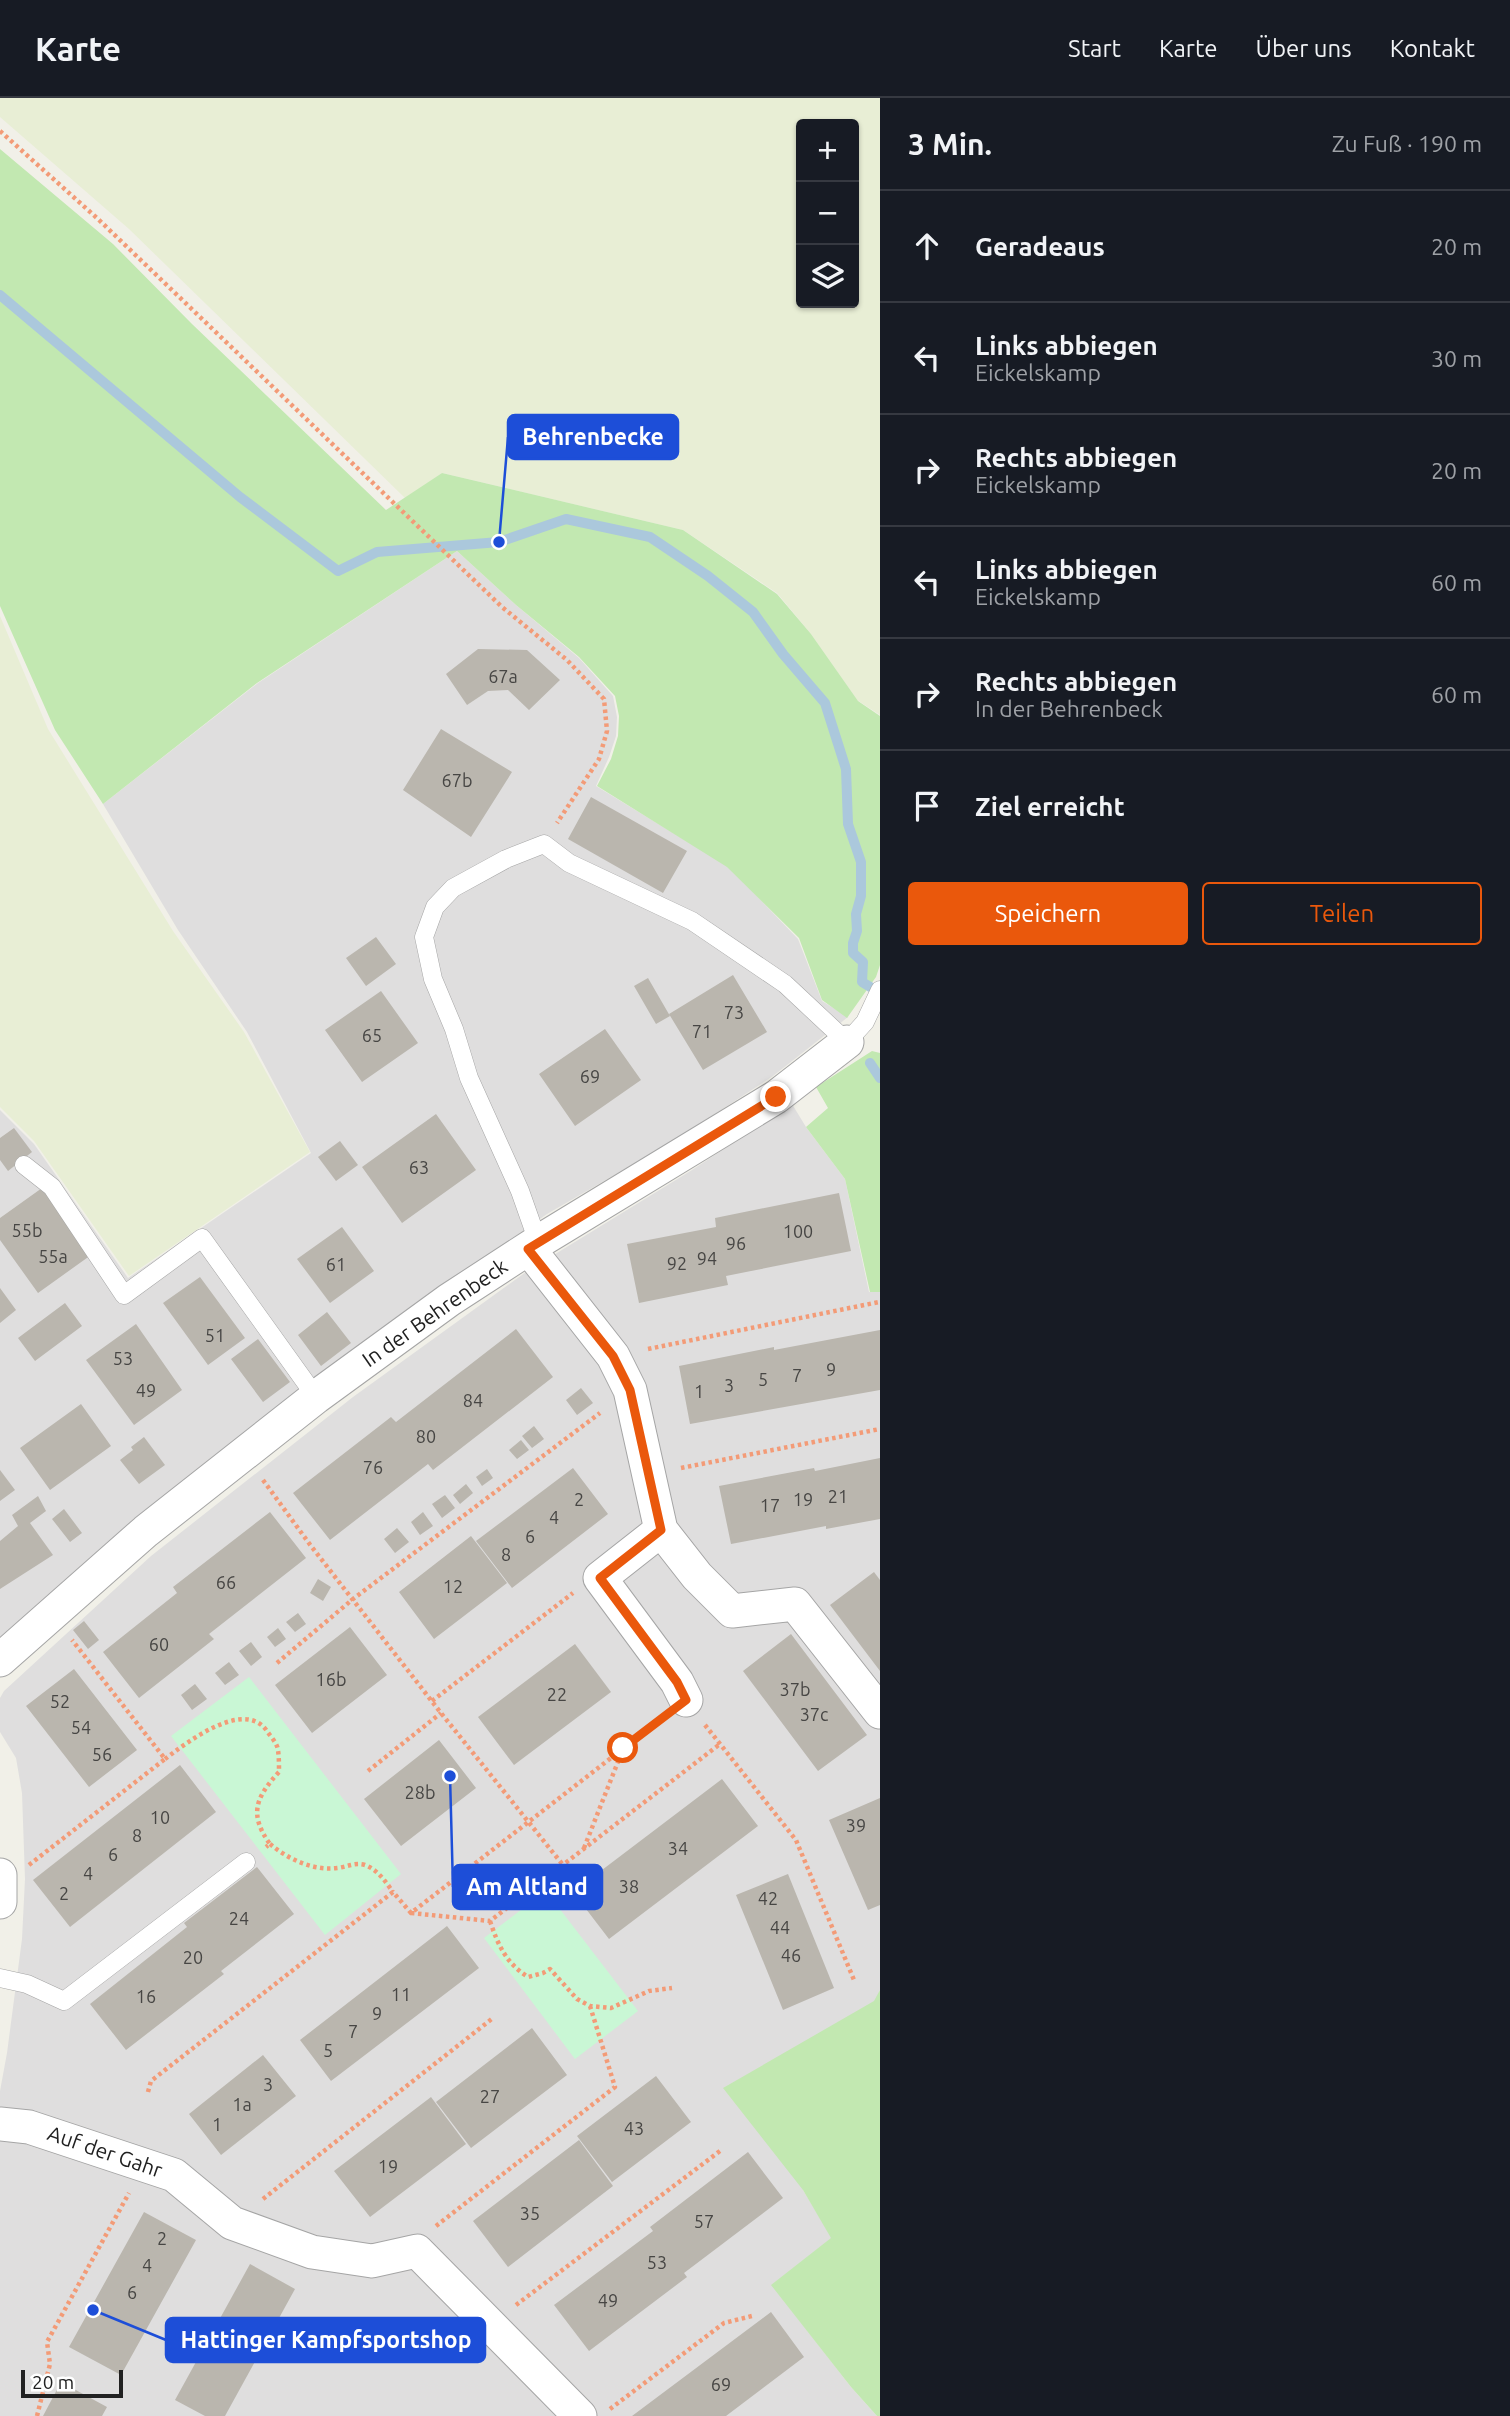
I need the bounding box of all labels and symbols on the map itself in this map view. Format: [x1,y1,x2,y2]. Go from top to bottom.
callout: Behrenbecke [508,415,678,459]
text: Behrenbecke [522,424,664,449]
house number: 67a [488,666,518,686]
house number: 67b [442,770,472,790]
house number: 73 [724,1002,744,1022]
house number: 71 [692,1021,712,1041]
house number: 65 [362,1025,382,1045]
house number: 69 [580,1066,600,1086]
route end [760,1081,791,1112]
house number: 63 [409,1157,429,1177]
house number: 55b [12,1220,42,1240]
house number: 100 [783,1221,813,1241]
house number: 96 [726,1233,746,1253]
house number: 55a [38,1246,68,1266]
house number: 94 [697,1248,717,1268]
street label: In der Behrenbeck [357,1253,512,1371]
house number: 92 [667,1253,687,1273]
house number: 61 [326,1254,346,1274]
house number: 51 [205,1325,225,1345]
house number: 53 [113,1348,133,1368]
house number: 9 [826,1359,836,1379]
house number: 7 [792,1365,802,1385]
house number: 5 [758,1369,768,1389]
house number: 3 [724,1375,734,1395]
house number: 49 [136,1380,156,1400]
house number: 1 [694,1381,704,1401]
house number: 84 [463,1390,483,1410]
house number: 80 [416,1426,436,1446]
house number: 76 [363,1457,383,1477]
house number: 21 [828,1486,848,1506]
house number: 2 [574,1489,584,1509]
house number: 19 [793,1489,813,1509]
house number: 17 [760,1495,780,1515]
house number: 4 [549,1507,559,1527]
house number: 6 [525,1526,535,1546]
house number: 8 [501,1544,511,1564]
house number: 66 [216,1572,236,1592]
house number: 12 [443,1576,463,1596]
house number: 60 [149,1634,169,1654]
house number: 16b [316,1669,346,1689]
house number: 37b [780,1679,810,1699]
house number: 22 [547,1684,567,1704]
house number: 52 [50,1691,70,1711]
house number: 37c [800,1704,828,1724]
house number: 54 [71,1717,91,1737]
route start [607,1732,638,1763]
house number: 56 [92,1744,112,1764]
house number: 28b [405,1782,435,1802]
house number: 10 [150,1807,170,1827]
house number: 39 [846,1815,866,1835]
house number: 8 [132,1825,142,1845]
house number: 34 [668,1838,688,1858]
house number: 6 [108,1844,118,1864]
house number: 4 [83,1863,93,1883]
callout: Am Altland [453,1865,602,1909]
text: Am Altland [466,1874,588,1899]
house number: 38 [619,1876,639,1896]
house number: 2 [59,1883,69,1903]
house number: 42 [758,1888,778,1908]
house number: 24 [229,1908,249,1928]
house number: 44 [770,1917,790,1937]
house number: 46 [781,1945,801,1965]
house number: 20 [183,1947,203,1967]
house number: 11 [391,1984,411,2004]
house number: 16 [136,1986,156,2006]
house number: 9 [372,2003,382,2023]
house number: 7 [348,2021,358,2041]
house number: 5 [323,2040,333,2060]
house number: 3 [263,2074,273,2094]
house number: 27 [480,2086,500,2106]
house number: 1a [232,2094,252,2114]
house number: 1 [212,2114,222,2134]
house number: 43 [624,2118,644,2138]
street label: Auf der Gahr [45,2120,166,2182]
house number: 19 [378,2156,398,2176]
house number: 35 [520,2203,540,2223]
house number: 57 [694,2211,714,2231]
house number: 2 [157,2228,167,2248]
house number: 53 [647,2252,667,2272]
house number: 4 [142,2255,152,2275]
house number: 6 [127,2282,137,2302]
house number: 49 [598,2290,618,2310]
callout: Hattinger Kampfsportshop [166,2318,485,2362]
text: Hattinger Kampfsportshop [180,2327,472,2352]
scale bar [21,2367,122,2399]
house number: 69 [711,2374,731,2394]

